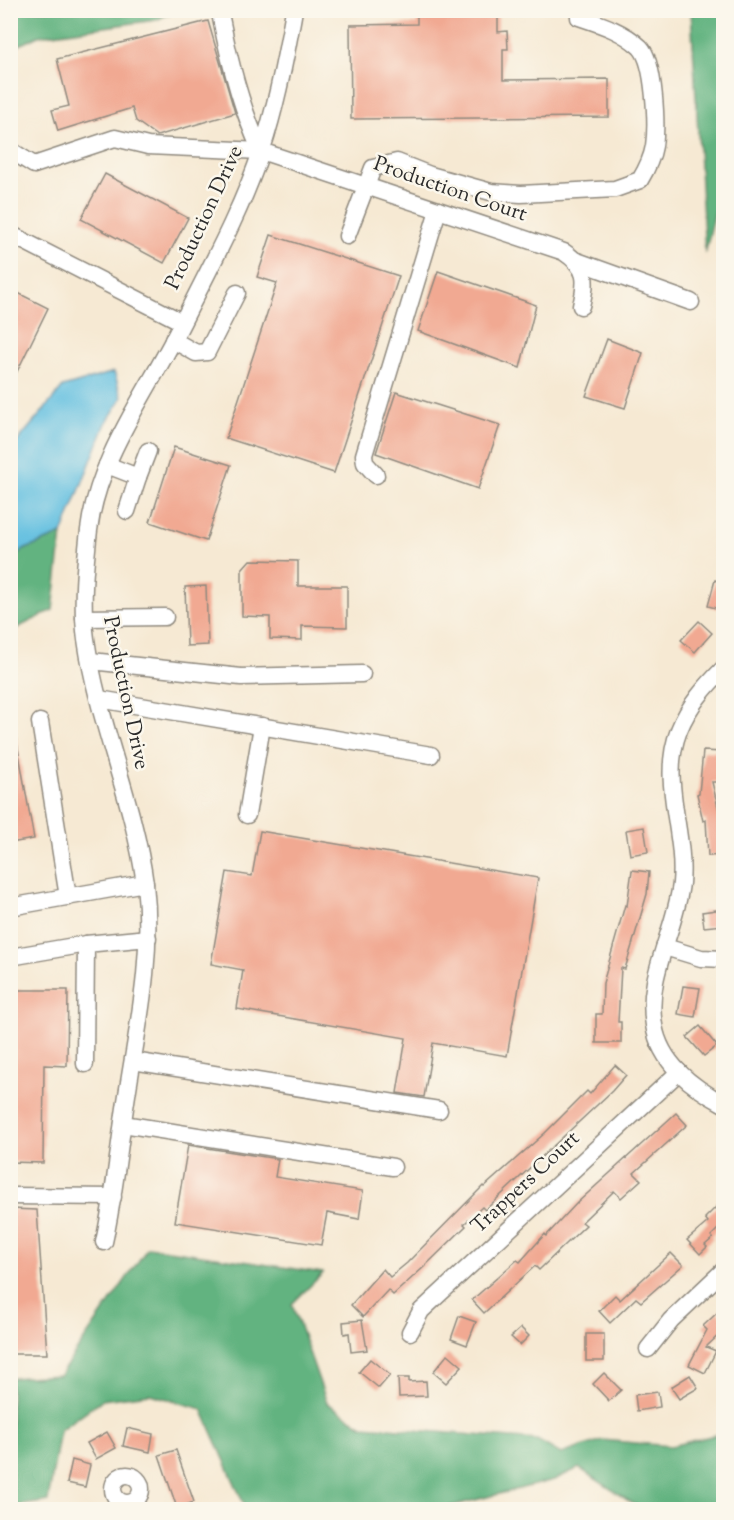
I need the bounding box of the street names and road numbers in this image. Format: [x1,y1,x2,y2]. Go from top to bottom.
street label: Production Drive [158,141,252,295]
street label: Production Court [369,150,531,230]
street label: Production Drive [94,614,156,772]
street label: Trappers Court [465,1125,587,1241]

